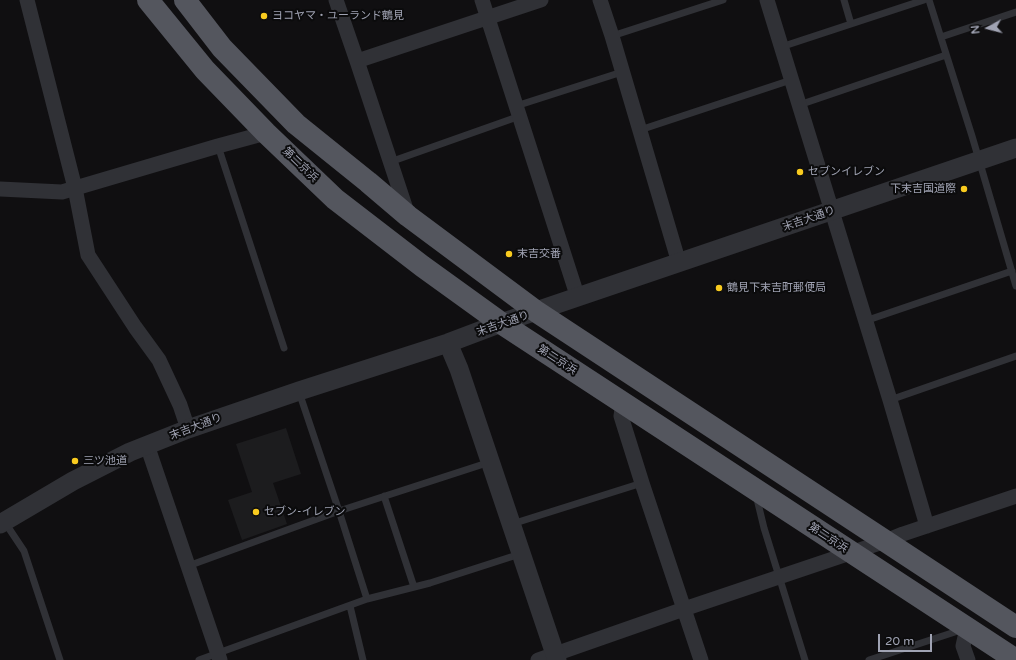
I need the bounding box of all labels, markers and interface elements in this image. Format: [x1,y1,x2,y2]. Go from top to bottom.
north arrow [968,8,1008,48]
place label: ヨコヤマ・ユーランド鶴見 [272,9,404,23]
marker: ヨコヤマ・ユーランド鶴見 [259,11,269,21]
text: N [969,24,983,35]
street label: 第二京浜 [280,145,320,185]
place label: セブンイレブン [808,165,885,179]
marker: セブンイレブン [795,167,805,177]
place label: 下末吉国道際 [890,182,956,196]
marker: 下末吉国道際 [959,184,969,194]
street label: 末吉大通り [781,204,837,234]
place label: 末吉交番 [517,247,561,261]
marker: 末吉交番 [504,249,514,259]
place label: 鶴見下末吉町郵便局 [727,281,826,295]
marker: 鶴見下末吉町郵便局 [714,283,724,293]
street label: 末吉大通り [475,309,531,339]
street label: 第二京浜 [535,342,579,378]
street label: 末吉大通り [168,411,224,443]
place label: 三ツ池道 [83,454,127,468]
marker: 三ツ池道 [70,456,80,466]
place label: セブン-イレブン [264,505,345,519]
marker: セブン-イレブン [251,507,261,517]
street label: 第二京浜 [806,520,850,556]
scale bar [880,626,934,652]
text: 20 m [885,634,914,648]

